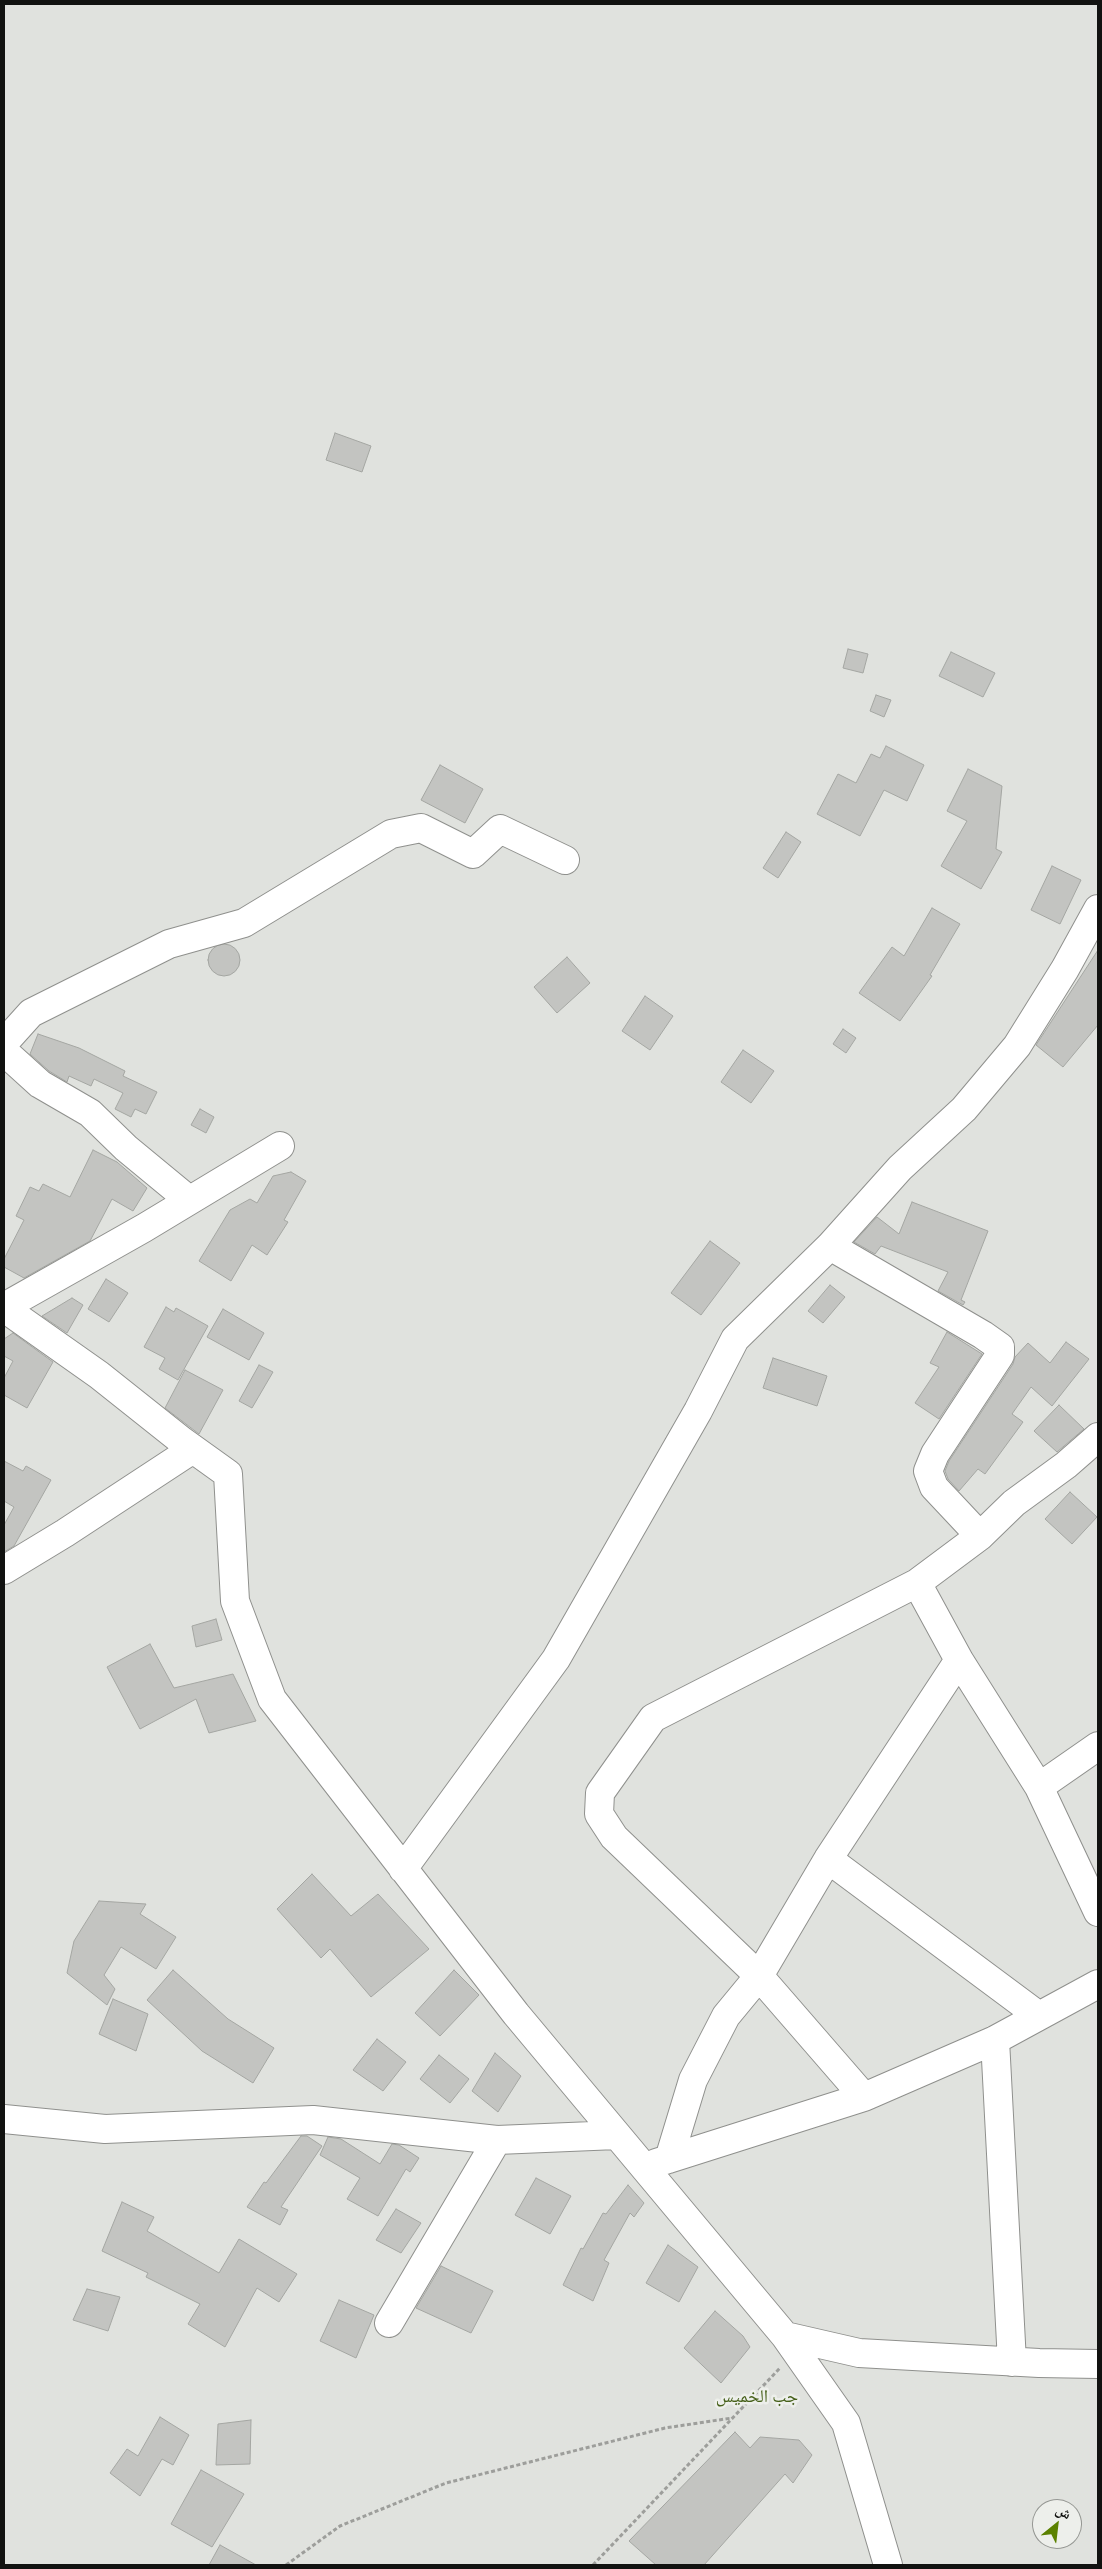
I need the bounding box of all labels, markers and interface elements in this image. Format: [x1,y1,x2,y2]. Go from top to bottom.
district label: جب الخميس [716,2386,798,2408]
north arrow [1032,2499,1082,2549]
text: ش [1053,2500,1075,2523]

